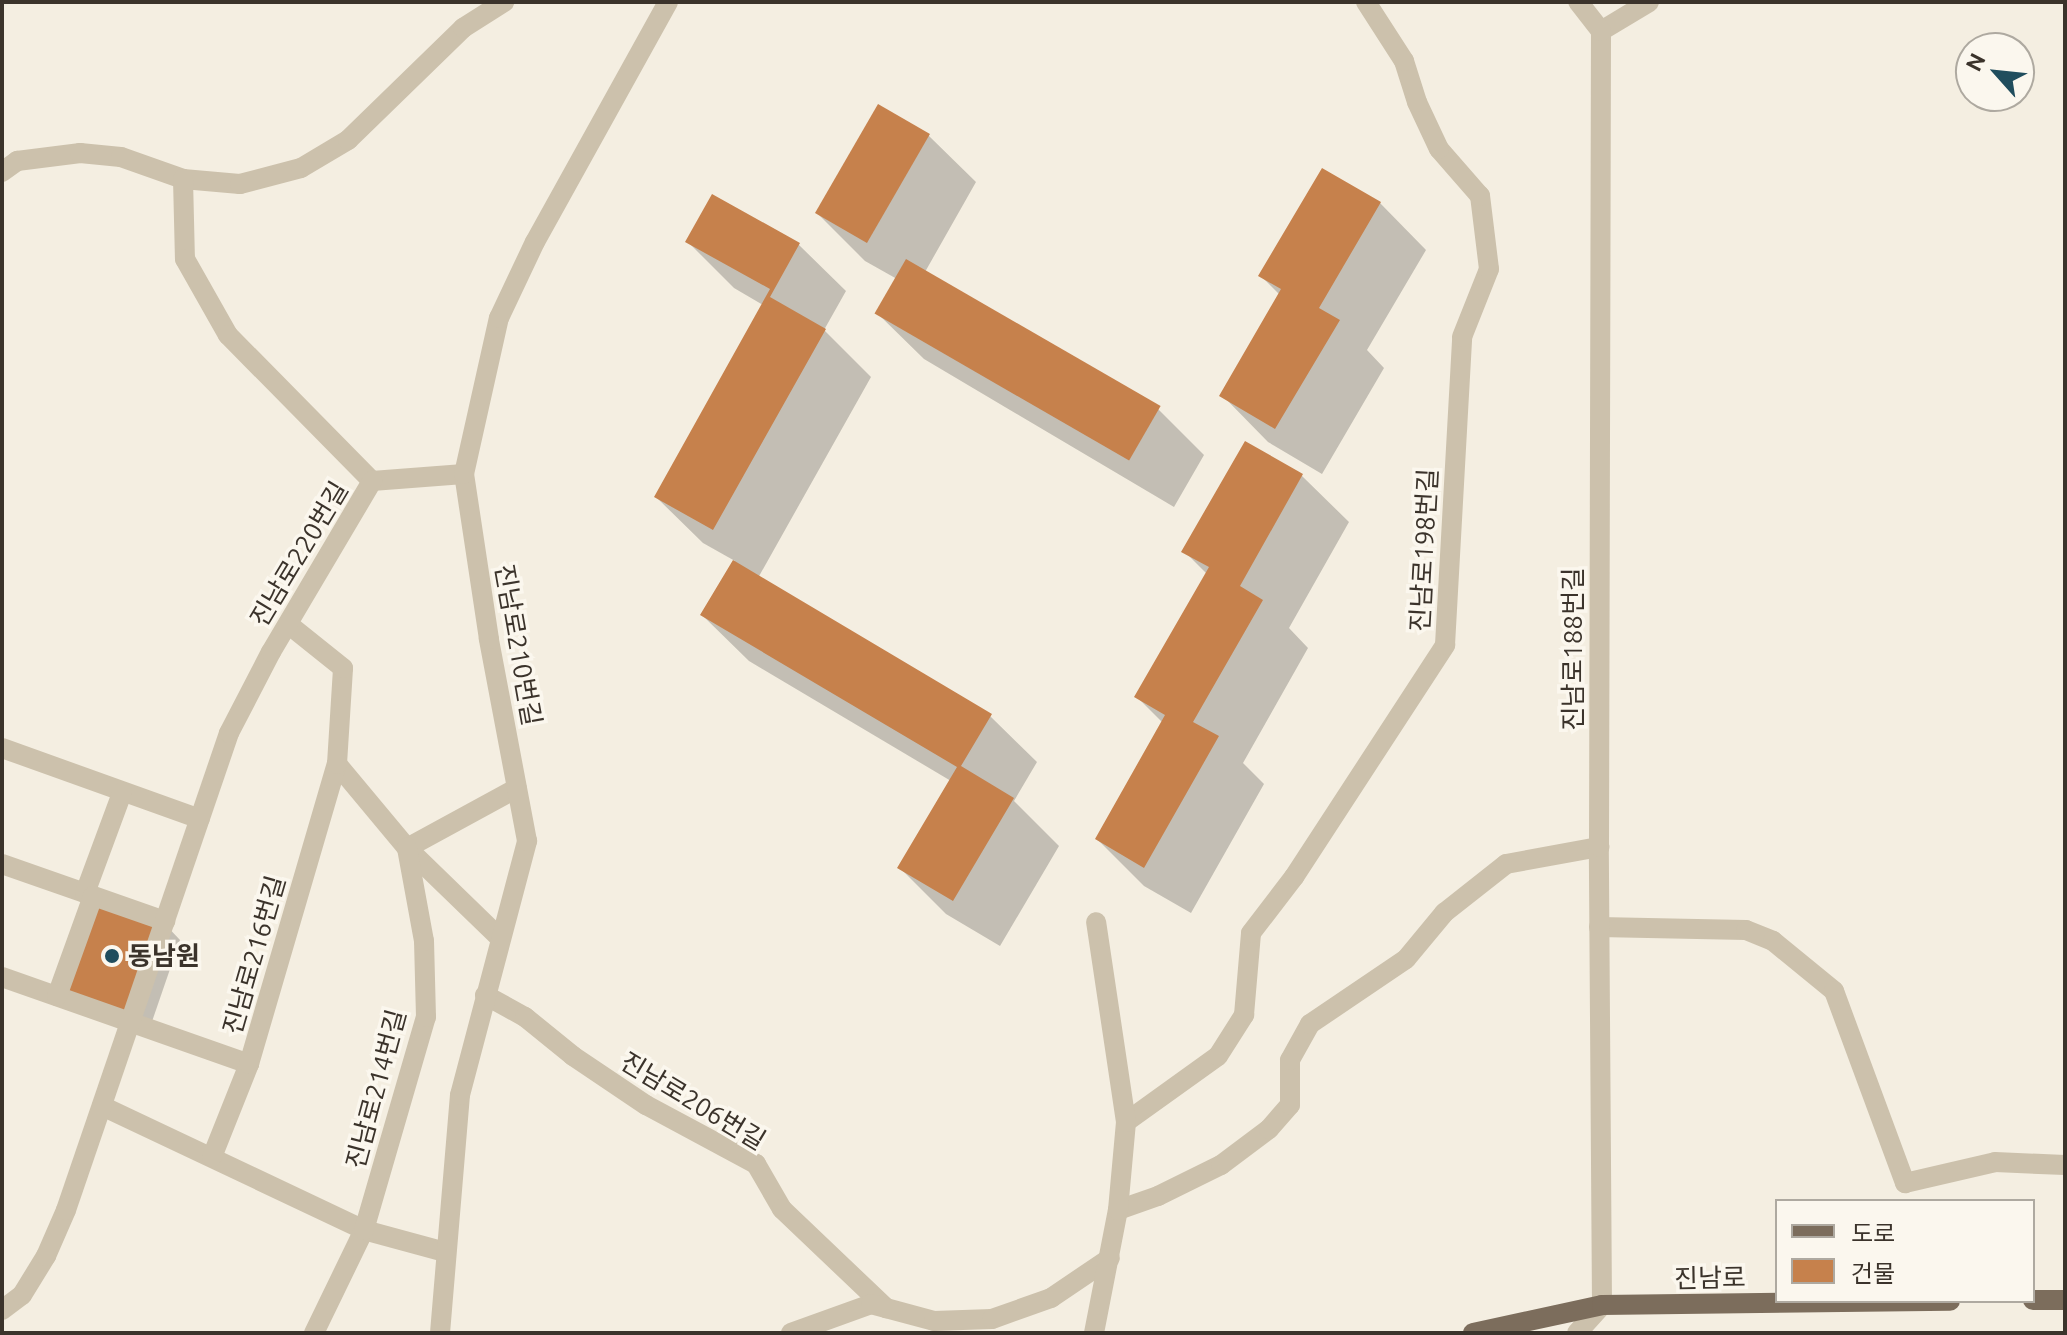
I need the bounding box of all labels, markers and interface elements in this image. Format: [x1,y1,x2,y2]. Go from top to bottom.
north arrow [1955,32,2035,112]
text: N [1960,49,1990,75]
street label: 진남로198번길 [1404,467,1444,633]
street label: 진남로220번길 [244,476,354,632]
street label: 진남로210번길 [488,562,548,728]
street label: 진남로188번길 [1557,567,1589,731]
street label: 진남로216번길 [216,872,292,1038]
place label: 동남원 [128,940,200,972]
marker: 동남원 [103,947,121,965]
street label: 진남로214번길 [340,1006,412,1172]
street label: 진남로206번길 [615,1046,771,1156]
legend [1775,1199,2035,1303]
text: 도로 [1851,1220,1895,1247]
text: 건물 [1851,1260,1895,1287]
street label: 진남로 [1674,1262,1746,1294]

